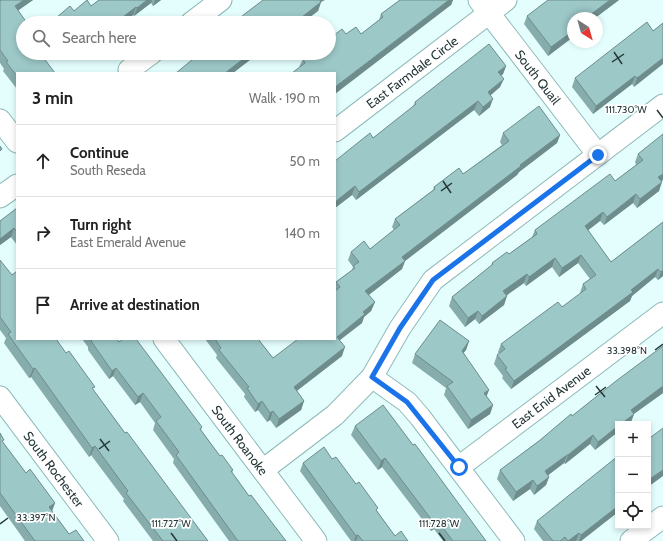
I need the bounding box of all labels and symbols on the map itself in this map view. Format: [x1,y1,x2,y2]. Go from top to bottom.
north arrow [567,12,603,48]
street label: East Farmdale Circle [363,32,461,112]
street label: South Quail [512,47,564,107]
text: 111.730°W [605,103,647,116]
route end [589,146,607,164]
text: 33.398°N [607,344,647,357]
street label: East Enid Avenue [508,362,594,432]
street label: South Roanoke [208,402,272,478]
street label: South Rochester [20,428,88,511]
route start [450,458,468,476]
text: 33.397°N [17,511,55,524]
text: 111.727°W [151,517,191,530]
text: 111.728°W [419,517,460,530]

